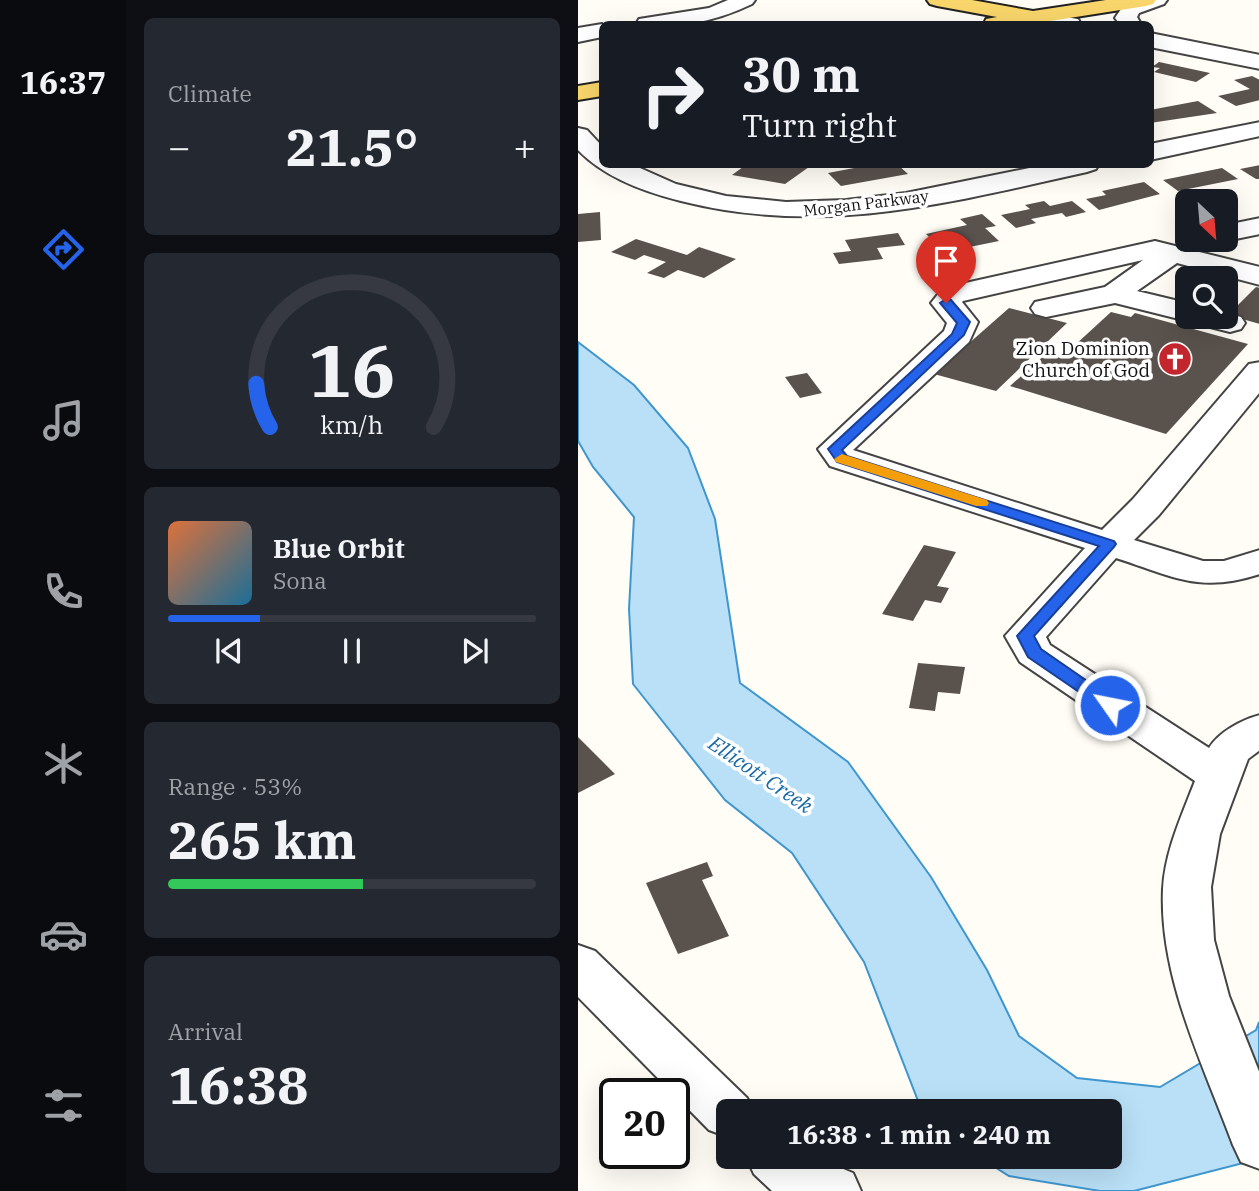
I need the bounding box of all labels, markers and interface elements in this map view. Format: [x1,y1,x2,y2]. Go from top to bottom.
text: 30 m [742,42,860,105]
icon: right [627,49,718,140]
text: 16:37 [20,61,106,103]
text: Climate [168,78,252,108]
text: Turn right [742,104,897,146]
text: 21.5° [286,113,418,180]
text: − [168,122,191,171]
text: + [513,122,536,171]
street label: Morgan Parkway [802,185,930,221]
north arrow [1175,189,1238,252]
map controls [1175,189,1238,329]
icon: directions [39,225,88,274]
pin [916,231,976,303]
icon: arrive [927,242,965,280]
button: search [1175,266,1238,329]
text: 16 [308,322,396,417]
place label: Zion Dominion Church of God [1015,336,1150,382]
church icon: Zion Dominion Church of God [1156,340,1194,378]
icon: music [39,396,88,445]
text: km/h [320,408,384,441]
text: Blue Orbit [273,531,405,565]
text: Sona [273,565,327,595]
icon: phone [39,567,88,616]
icon: previous [210,632,248,670]
icon: pause [333,632,371,670]
icon: next [456,632,494,670]
position arrow [1073,668,1147,742]
water label: Ellicott Creek [703,728,819,820]
icon: climate [39,739,88,788]
text: Range · 53% [168,771,302,801]
text: 265 km [168,806,357,873]
icon: car [39,910,88,959]
text: Arrival [168,1016,243,1046]
text: 16:38 [168,1051,309,1118]
speed limit sign: 20 [599,1078,690,1169]
icon: filters [39,1081,88,1130]
text: 16:38 · 1 min · 240 m [787,1117,1051,1151]

